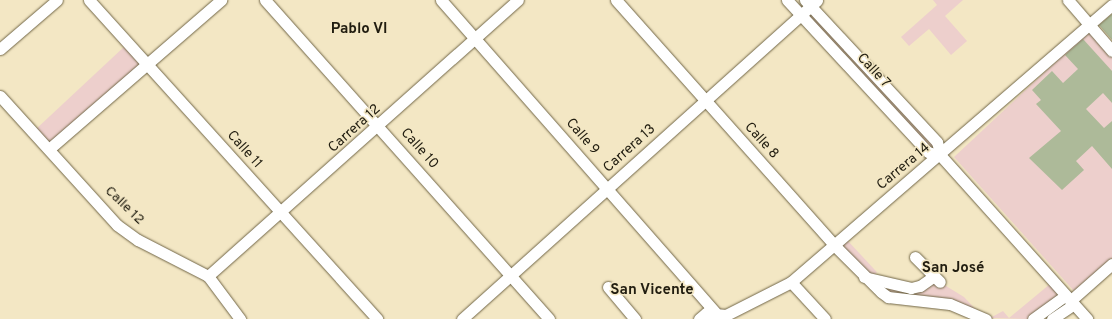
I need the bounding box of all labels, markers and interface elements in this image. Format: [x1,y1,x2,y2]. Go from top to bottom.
district label: Pablo VI [330,21,388,39]
street label: Calle 7 [853,50,893,92]
street label: Carrera 12 [325,101,385,157]
street label: Calle 9 [562,115,602,159]
street label: Calle 8 [740,119,782,163]
street label: Carrera 13 [601,121,659,177]
street label: Calle 10 [396,125,442,173]
street label: Calle 11 [223,128,265,172]
street label: Carrera 14 [874,140,934,194]
street label: Calle 12 [101,183,147,229]
district label: San José [922,260,984,278]
district label: San Vicente [610,282,694,300]

